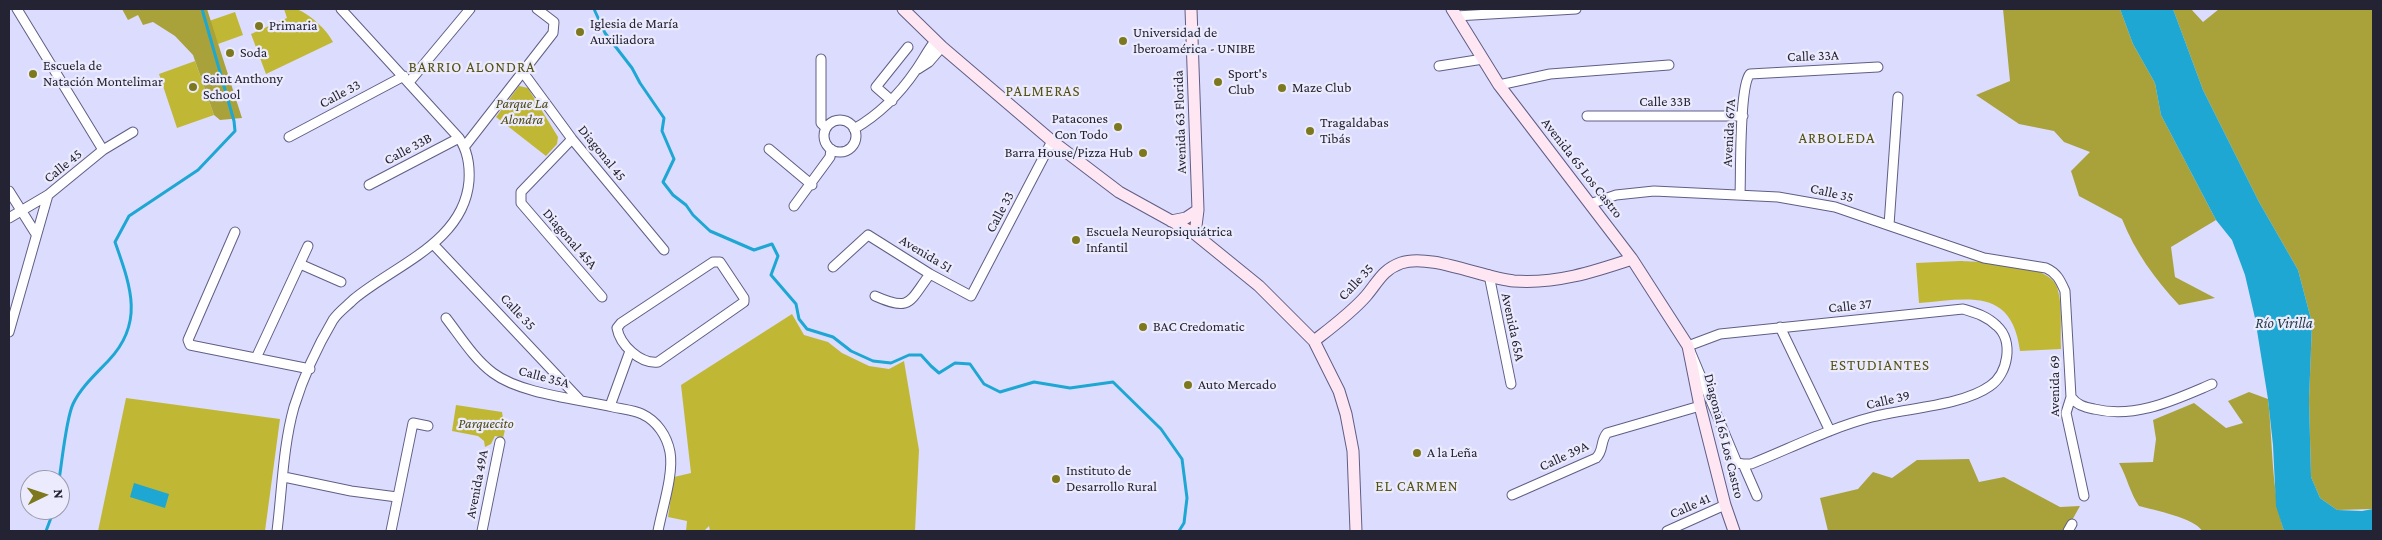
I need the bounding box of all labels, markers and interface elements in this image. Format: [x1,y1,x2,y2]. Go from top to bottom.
place label: Iglesia de María Auxiliadora [590,16,678,48]
place label: Primaria [269,18,318,34]
marker: Primaria [253,20,265,32]
place label: Universidad de Iberoamérica - UNIBE [1133,25,1255,58]
marker: Iglesia de María Auxiliadora [574,26,586,38]
marker: Universidad de Iberoamérica - UNIBE [1117,35,1129,47]
place label: Soda [240,45,267,61]
marker: Soda [224,47,236,59]
street label: Calle 33A [1787,47,1839,65]
place label: Escuela de Natación Montelimar [43,58,163,90]
district label: BARRIO ALONDRA [407,58,537,76]
place label: Sport's Club [1228,66,1267,98]
marker: Escuela de Natación Montelimar [27,68,39,80]
street label: Avenida 63 Florida [1170,70,1190,174]
place label: Saint Anthony School [203,71,283,104]
street label: Calle 33 [317,76,363,112]
marker: Sport's Club [1212,76,1224,88]
place label: Maze Club [1292,80,1351,96]
marker: Saint Anthony School [187,81,199,93]
district label: PALMERAS [1005,82,1081,100]
marker: Maze Club [1276,82,1288,94]
street label: Calle 33B [1639,94,1691,110]
park label: Parque La Alondra [496,96,548,128]
street label: Avenida 67A [1719,98,1739,168]
place label: Patacones Con Todo [1052,111,1108,144]
place label: Tragaldabas Tibás [1320,115,1389,148]
street label: Avenida 65 Los Castro [1538,115,1626,221]
marker: Patacones Con Todo [1112,121,1124,133]
street label: Diagonal 45 [574,122,630,184]
marker: Tragaldabas Tibás [1304,125,1316,137]
street label: Calle 33B [381,129,435,169]
district label: ARBOLEDA [1797,129,1877,147]
street label: Calle 45 [40,145,86,187]
place label: Barra House/Pizza Hub [1005,145,1133,161]
marker: Barra House/Pizza Hub [1137,147,1149,159]
street label: Calle 35 [1809,180,1855,206]
street label: Calle 33 [982,189,1018,235]
street label: Diagonal 45A [539,205,601,273]
place label: Escuela Neuropsiquiátrica Infantil [1086,224,1232,256]
street label: Avenida 51 [896,232,956,276]
marker: Escuela Neuropsiquiátrica Infantil [1070,234,1082,246]
street label: Calle 35 [1335,260,1377,304]
street label: Calle 35 [497,290,539,334]
street label: Avenida 65A [1498,291,1528,363]
street label: Calle 37 [1827,295,1873,317]
water label: Río Virilla [2255,314,2313,332]
place label: BAC Credomatic [1153,319,1245,335]
marker: BAC Credomatic [1137,321,1149,333]
street label: Avenida 69 [2047,355,2063,417]
district label: ESTUDIANTES [1829,356,1931,374]
street label: Calle 35A [517,362,571,392]
street label: Diagonal 65 Los Castro [1700,372,1748,500]
place label: Auto Mercado [1198,377,1276,393]
marker: Auto Mercado [1182,379,1194,391]
street label: Calle 39 [1864,387,1912,413]
park label: Parquecito [458,416,514,432]
street label: Calle 39A [1537,437,1591,475]
place label: A la Leña [1427,445,1478,461]
marker: A la Leña [1411,447,1423,459]
street label: Avenida 49A [462,448,492,520]
place label: Instituto de Desarrollo Rural [1066,463,1157,496]
north arrow [20,470,70,520]
marker: Instituto de Desarrollo Rural [1050,473,1062,485]
district label: EL CARMEN [1374,477,1460,495]
text: N [51,489,67,499]
street label: Calle 41 [1667,490,1713,522]

